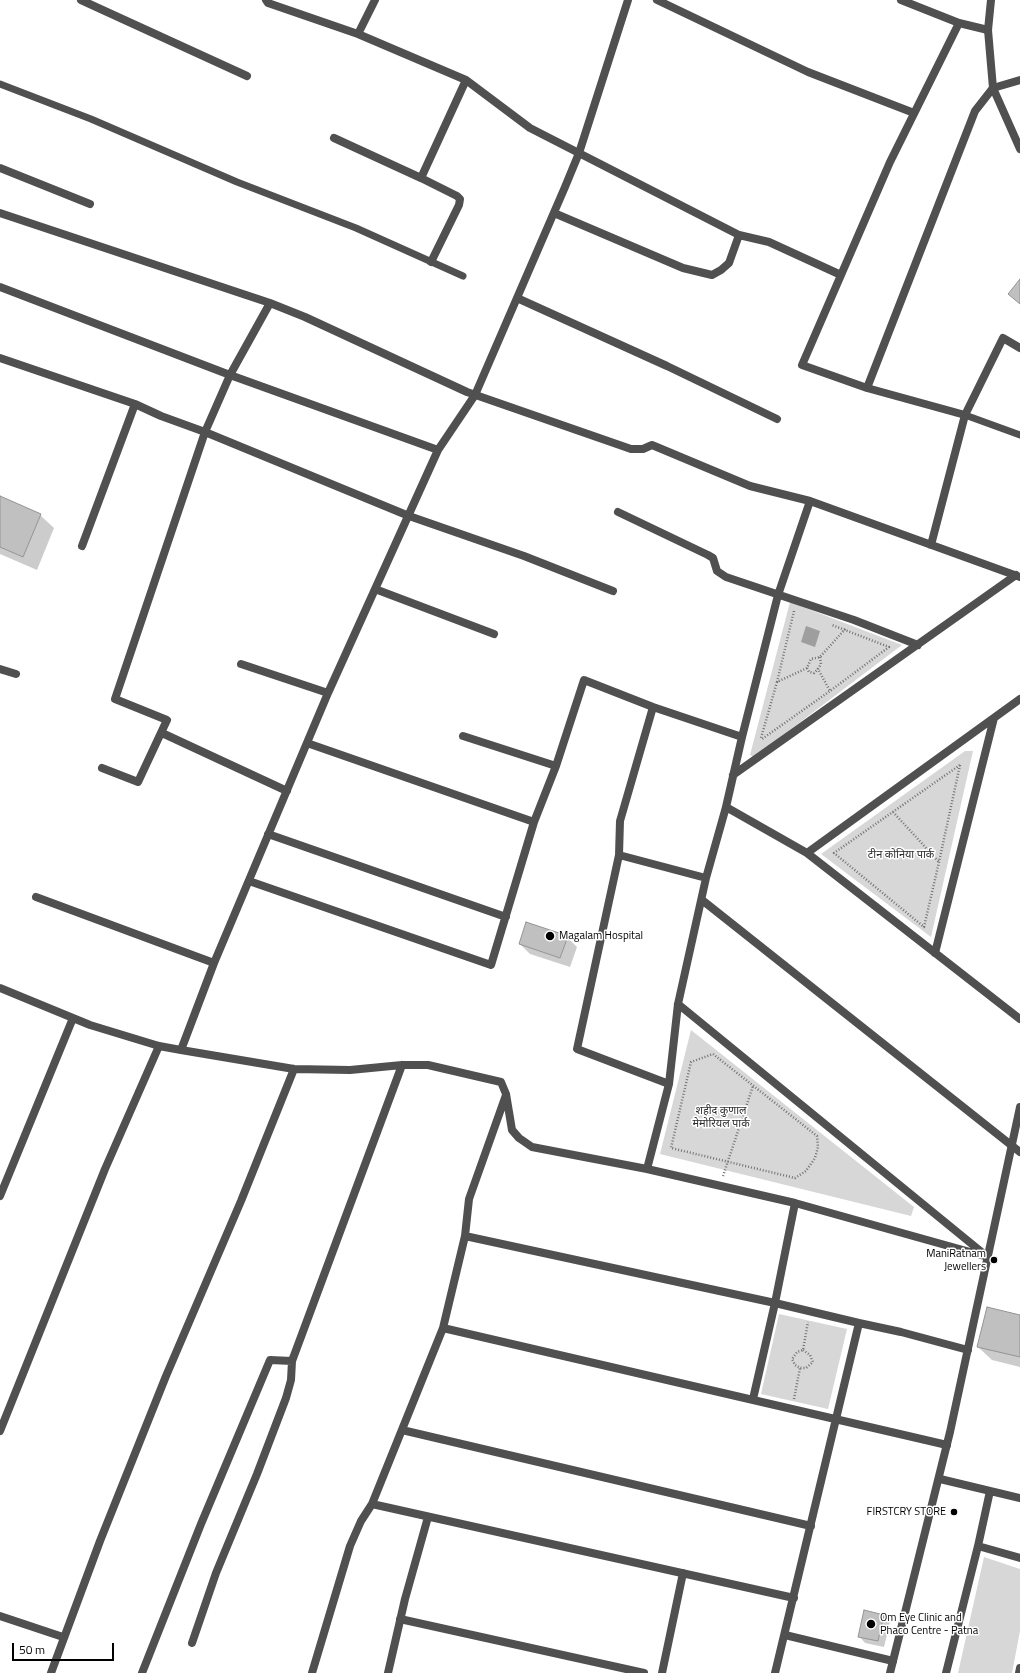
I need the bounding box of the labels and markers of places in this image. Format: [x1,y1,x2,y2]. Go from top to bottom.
place label: Magalam Hospital [559,929,643,943]
marker: Magalam Hospital [544,930,556,942]
place label: ManiRatnam Jewellers [926,1247,986,1273]
marker: ManiRatnam Jewellers [989,1255,999,1265]
place label: FIRSTCRY STORE [867,1505,946,1519]
marker: FIRSTCRY STORE [949,1507,959,1517]
place label: Om Eye Clinic and Phaco Centre - Patna [880,1611,978,1637]
marker: Om Eye Clinic and Phaco Centre - Patna [865,1618,877,1630]

